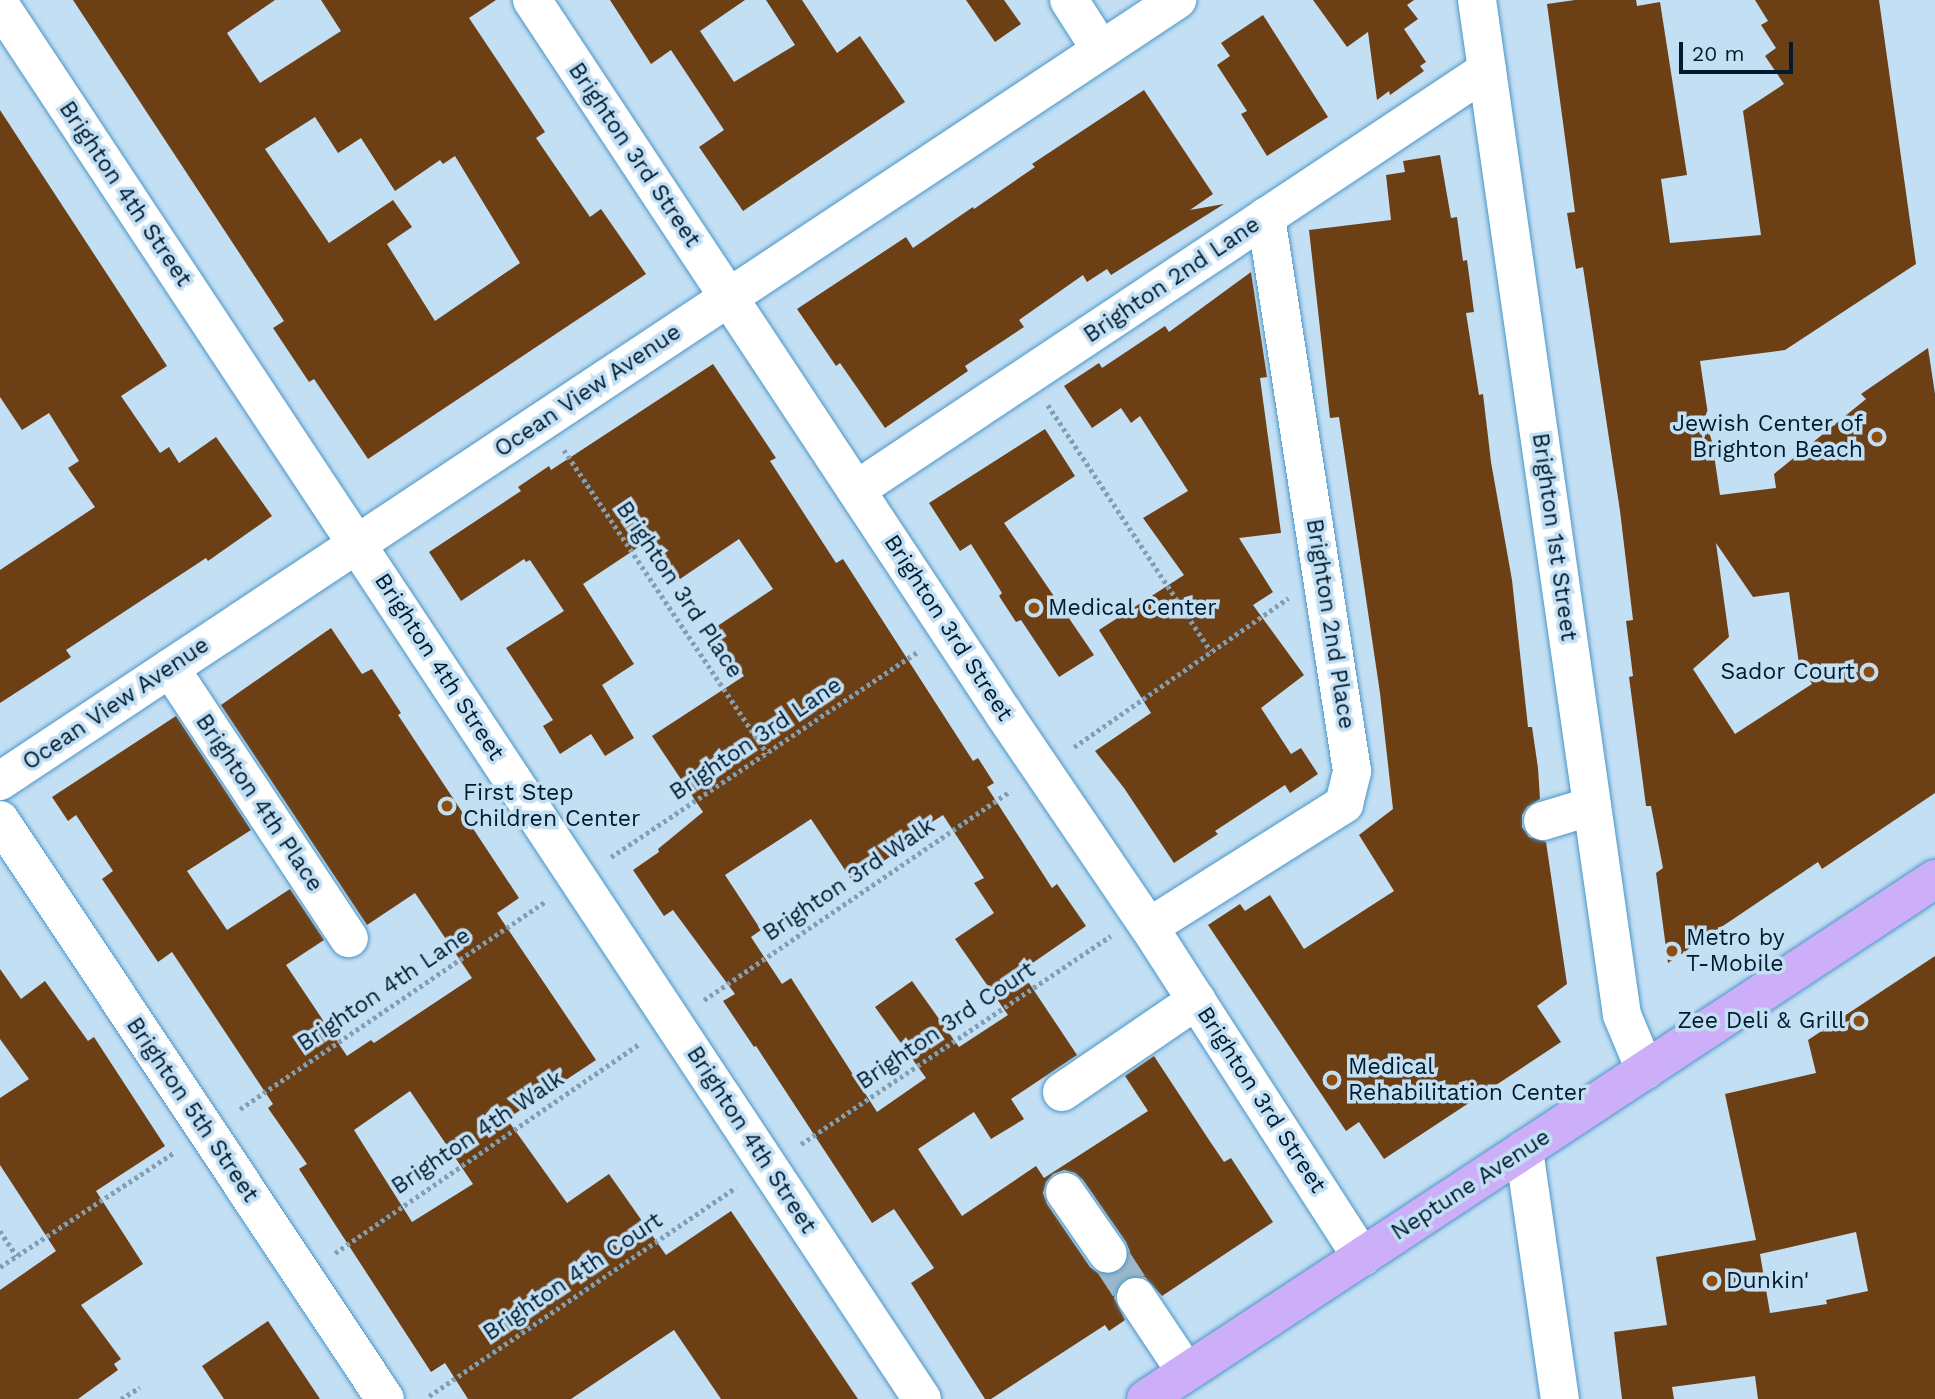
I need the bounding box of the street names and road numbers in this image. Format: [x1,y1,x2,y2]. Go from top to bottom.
street label: Brighton 3rd Street [562,58,706,252]
street label: Brighton 4th Street [53,96,197,292]
street label: Brighton 2nd Lane [1079,211,1265,349]
street label: Ocean View Avenue [489,318,687,464]
street label: Brighton 1st Street [1526,431,1582,643]
street label: Brighton 3rd Place [610,496,748,684]
street label: Brighton 2nd Place [1300,517,1360,731]
street label: Brighton 3rd Street [878,530,1018,726]
street label: Brighton 4th Street [368,568,510,766]
street label: Ocean View Avenue [17,631,215,777]
street label: Brighton 3rd Lane [665,671,847,807]
street label: Brighton 4th Place [189,709,329,897]
street label: Brighton 3rd Walk [758,812,940,948]
street label: Brighton 4th Lane [292,922,476,1058]
street label: Brighton 3rd Court [852,956,1040,1096]
street label: Brighton 3rd Street [1191,1002,1331,1198]
street label: Brighton 5th Street [120,1012,264,1208]
street label: Brighton 4th Street [680,1041,822,1239]
street label: Brighton 4th Walk [386,1065,570,1201]
street label: Neptune Avenue [1386,1123,1556,1247]
street label: Brighton 4th Court [478,1207,668,1347]

